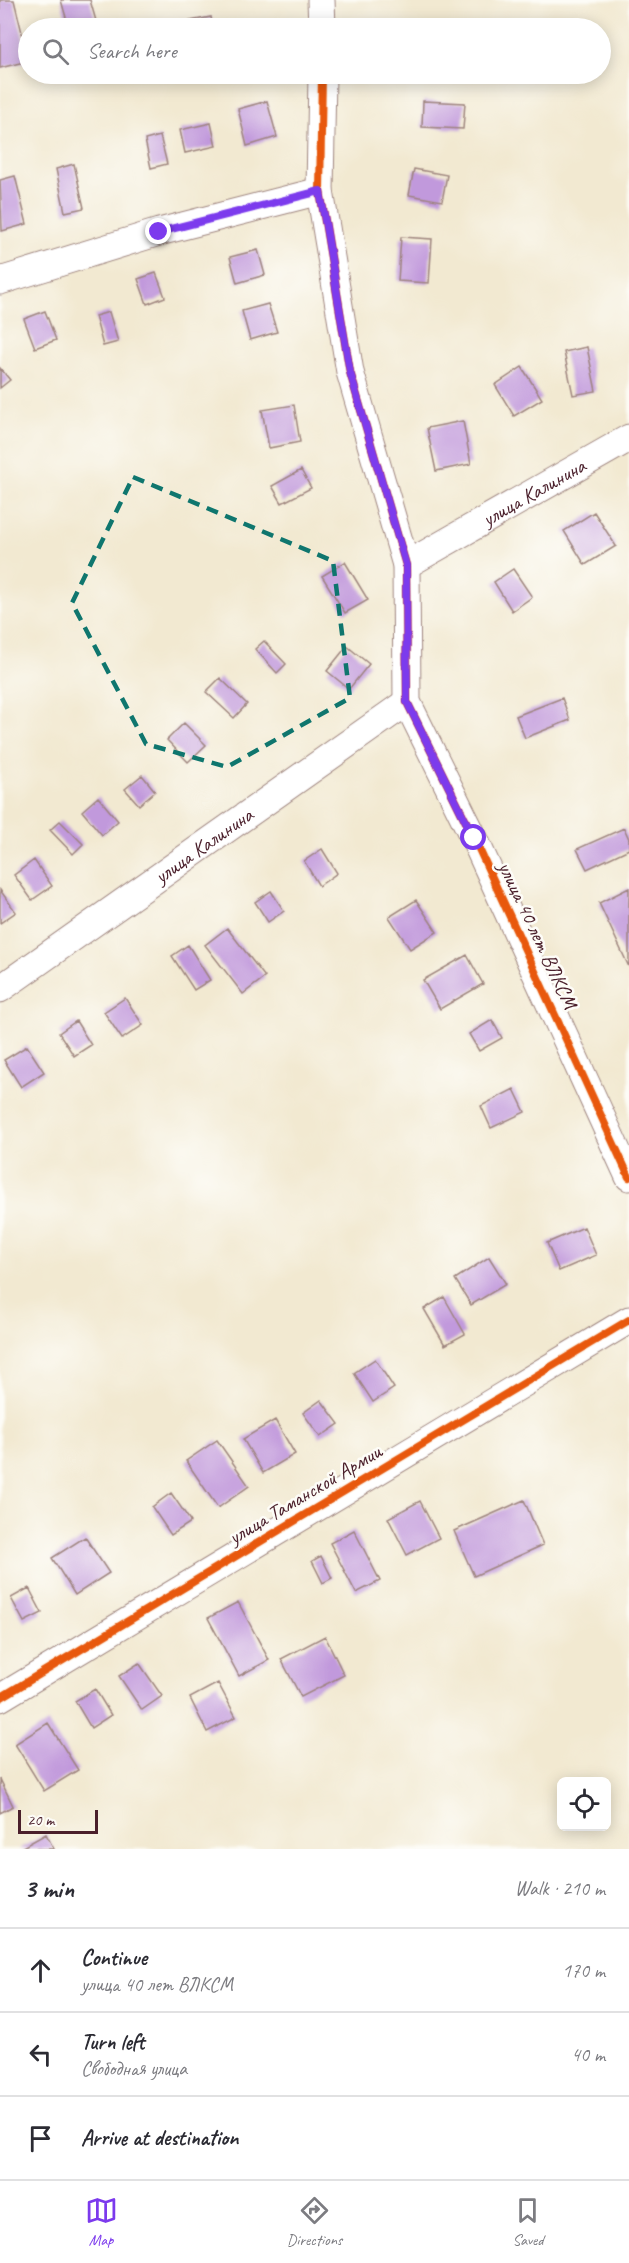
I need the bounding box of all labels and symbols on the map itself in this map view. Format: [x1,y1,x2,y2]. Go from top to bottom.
route end [145,218,171,244]
street label: улица Калинина [476,452,592,533]
street label: улица Калинина [147,801,259,890]
route start [460,824,486,850]
street label: улица 40 лет ВЛКСМ [492,855,584,1014]
street label: улица Таманской Армии [222,1437,388,1551]
scale bar [18,1807,98,1834]

